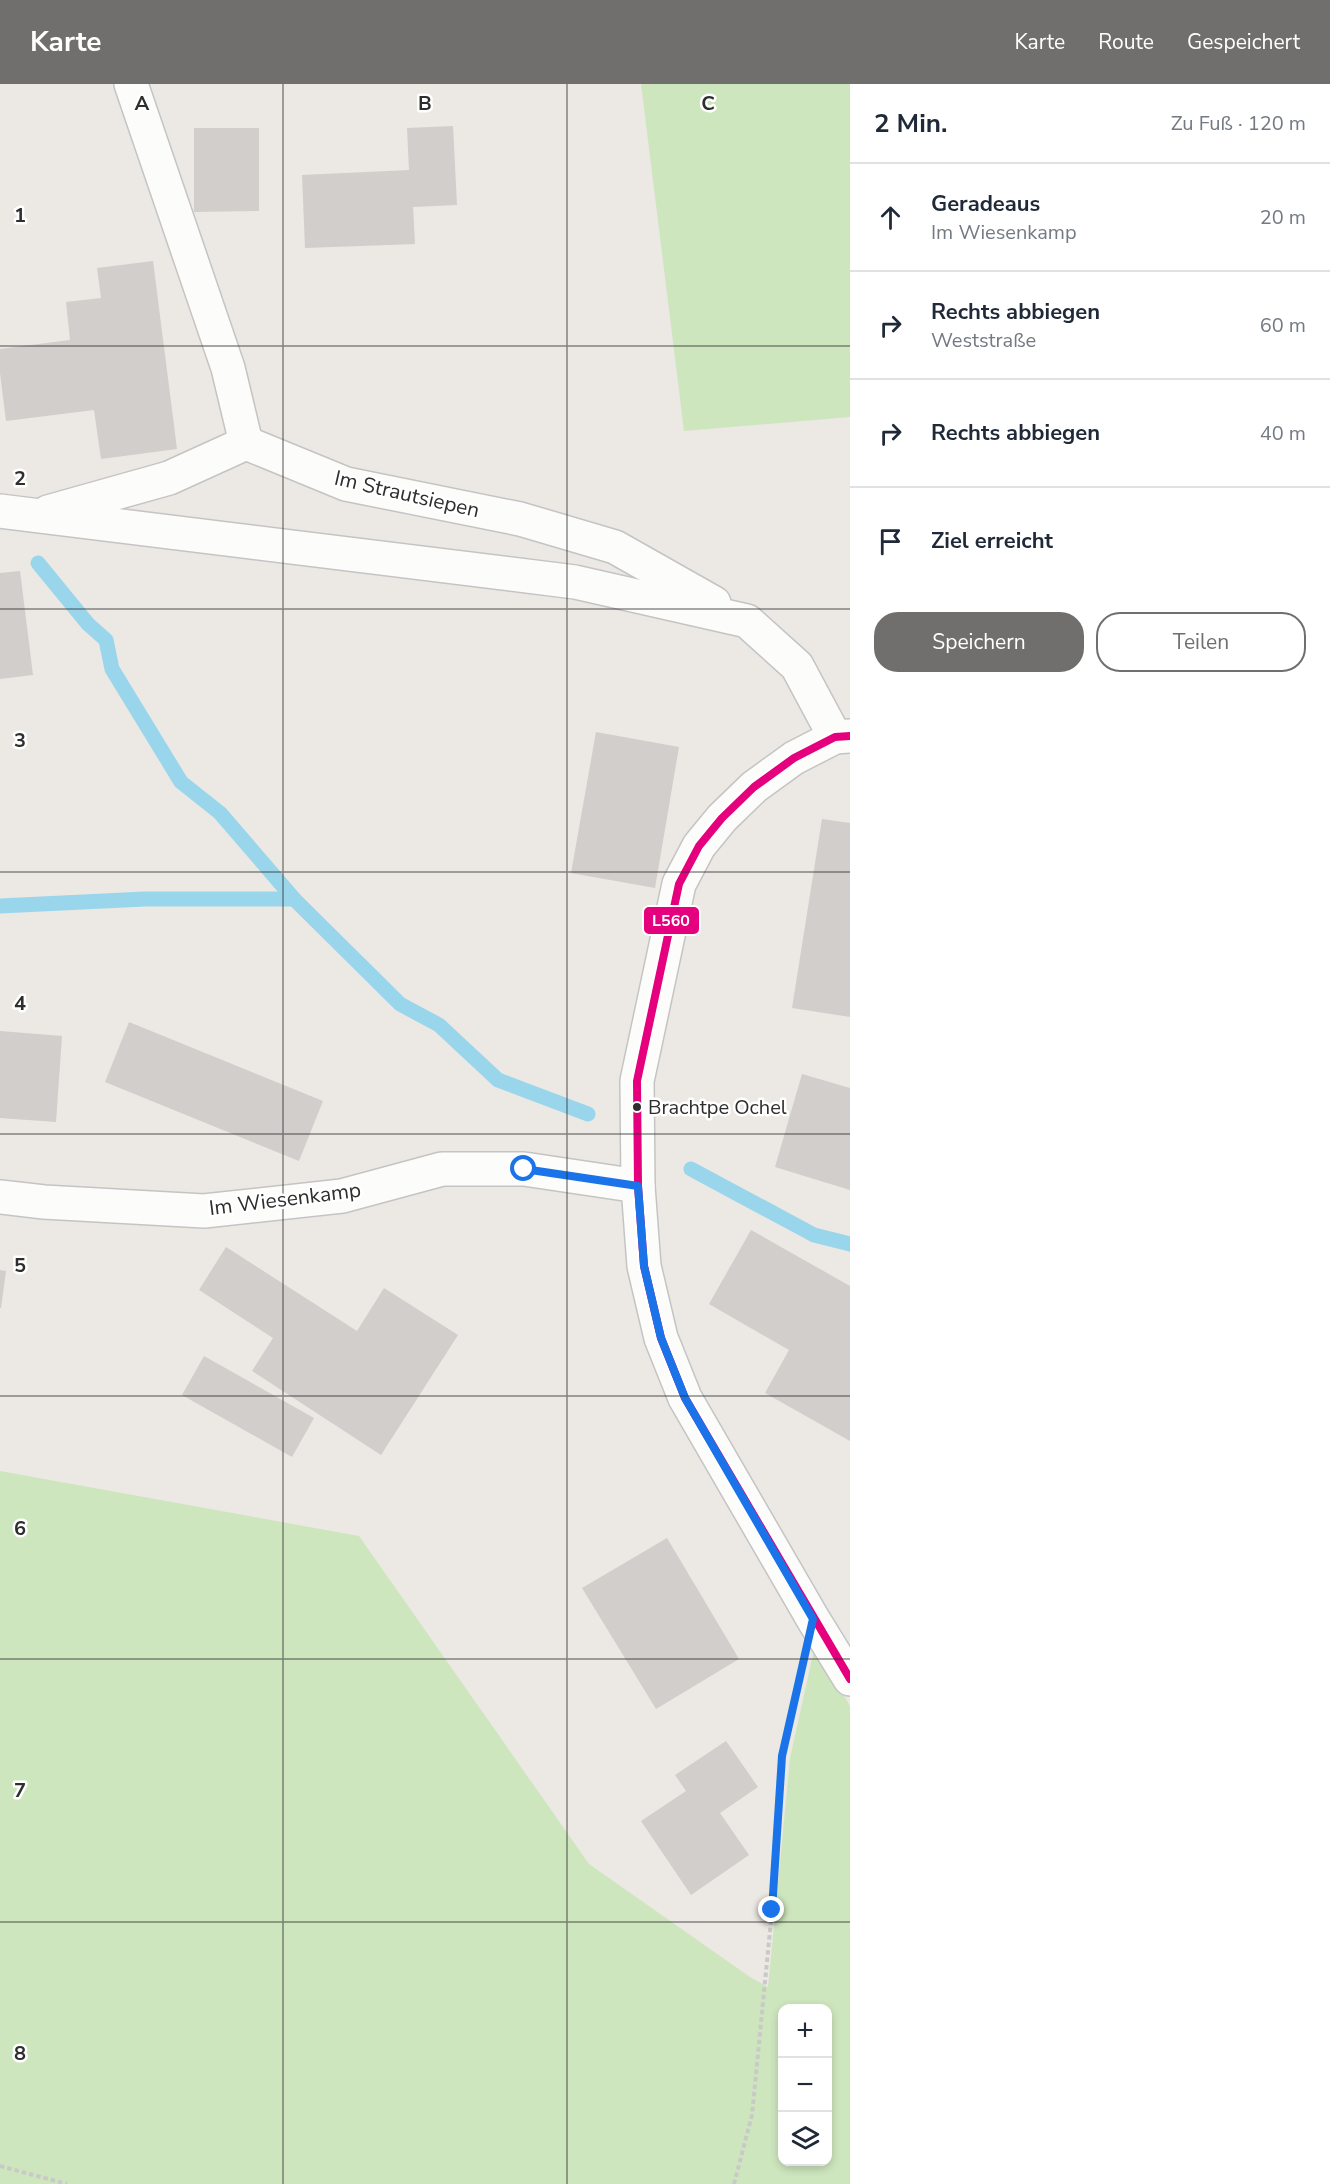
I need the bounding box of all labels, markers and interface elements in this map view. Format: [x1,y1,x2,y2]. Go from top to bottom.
text: Karte [30,23,101,61]
text: Karte [1015,28,1065,56]
text: Route [1098,28,1154,56]
text: Gespeichert [1187,28,1300,56]
text: A [135,90,150,117]
text: B [418,90,432,117]
text: C [701,90,715,117]
text: 2 Min. [874,106,947,141]
text: Zu Fuß · 120 m [1171,110,1306,137]
text: Geradeaus [931,189,1040,219]
icon: ahead [874,201,907,234]
text: 1 [14,202,26,229]
text: 20 m [1260,204,1306,231]
text: Im Wiesenkamp [931,219,1077,246]
text: Rechts abbiegen [931,297,1100,327]
icon: right [874,309,907,342]
text: 60 m [1260,312,1306,339]
text: Weststraße [931,327,1036,354]
icon: right [874,417,907,450]
text: Rechts abbiegen [931,418,1100,448]
text: 40 m [1260,420,1306,447]
street label: Im Strautsiepen [332,464,482,524]
text: 2 [14,465,26,492]
icon: arrive [874,525,907,558]
text: Ziel erreicht [931,526,1053,556]
button: Speichern [874,612,1084,672]
button: Teilen [1096,612,1306,672]
text: 3 [14,727,26,754]
line badge: L560 [643,906,700,935]
text: L560 [652,910,690,932]
text: 4 [14,990,26,1017]
place label: Brachtpe Ochel [648,1094,787,1121]
marker: Brachtpe Ochel [631,1101,643,1113]
route start [510,1155,536,1181]
street label: Im Wiesenkamp [207,1176,363,1222]
text: 5 [14,1252,26,1279]
text: 6 [14,1515,26,1542]
text: 7 [14,1777,26,1804]
route end [758,1896,784,1922]
map controls [778,2004,832,2166]
button: + [778,2004,832,2058]
text: 8 [14,2040,26,2067]
button: − [778,2058,832,2112]
button: layers [778,2112,832,2166]

